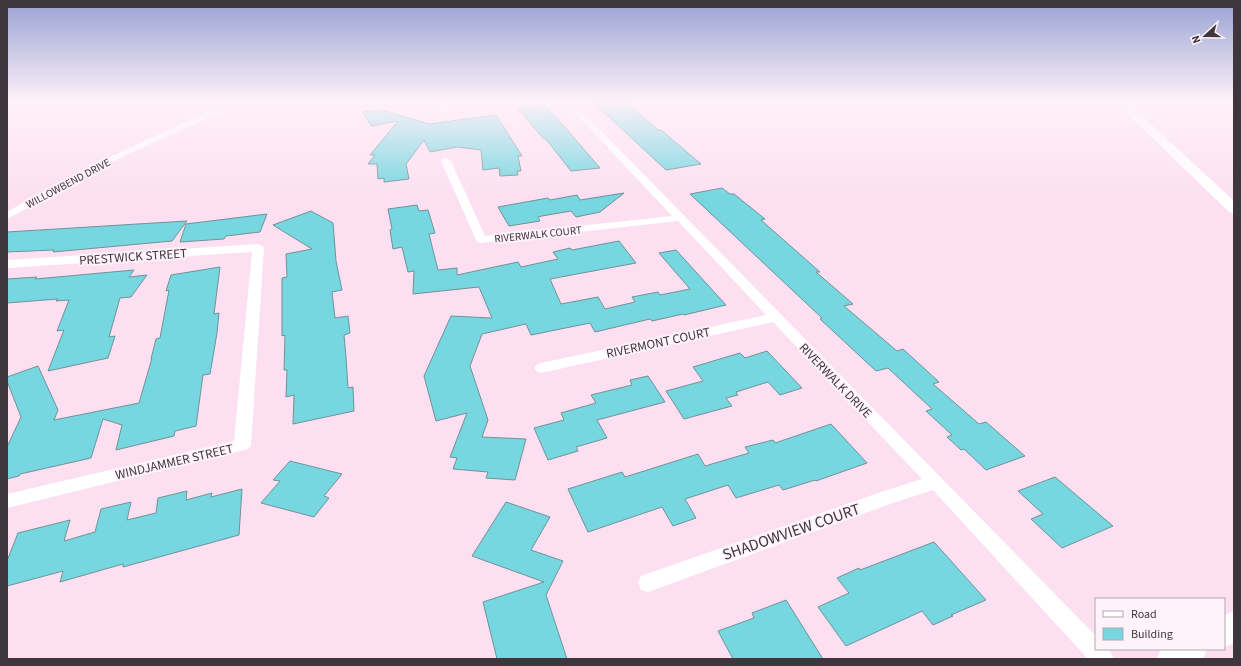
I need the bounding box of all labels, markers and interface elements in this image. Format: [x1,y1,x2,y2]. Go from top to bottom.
north arrow [1185,16,1225,56]
text: N [1188,33,1204,46]
street label: WILLOWBEND DRIVE [23,155,113,212]
street label: RIVERWALK COURT [494,222,583,247]
street label: PRESTWICK STREET [78,244,188,270]
street label: RIVERMONT COURT [604,323,712,363]
street label: RIVERWALK DRIVE [795,339,876,422]
street label: WINDJAMMER STREET [114,440,235,484]
street label: SHADOWVIEW COURT [720,498,864,566]
legend [1095,598,1225,650]
text: Road [1131,606,1157,623]
text: Building [1131,626,1173,643]

